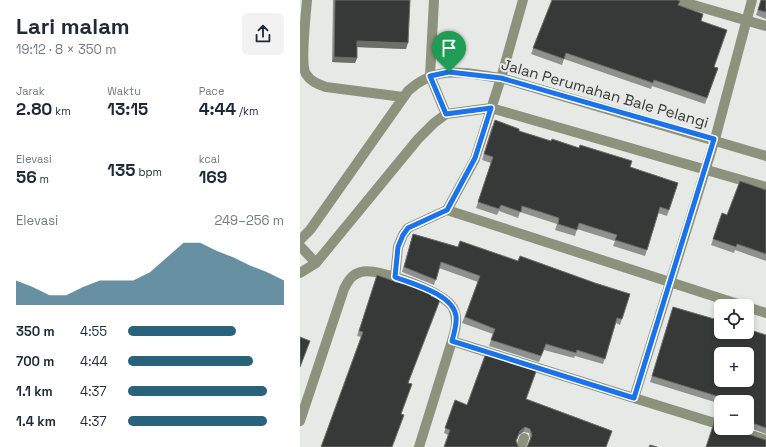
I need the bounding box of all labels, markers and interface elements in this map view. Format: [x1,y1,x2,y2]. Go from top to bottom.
text: Lari malam [16,12,130,40]
button: share [242,13,284,55]
pin [432,31,466,72]
icon: arrive [438,37,460,59]
text: 19:12 · 8 × 350 m [16,41,116,58]
street label: Jalan Perumahan Bale Pelangi [499,54,711,132]
text: Jarak [16,84,45,98]
text: Waktu [107,84,141,98]
text: Pace [199,84,224,98]
text: 2.80 [16,98,52,120]
text: 13:15 [107,98,148,120]
text: 4:44 [199,98,236,120]
text: km [52,104,71,118]
text: /km [236,104,258,118]
text: Elevasi [16,152,52,166]
text: kcal [199,152,220,166]
text: 135 [107,159,136,181]
text: bpm [136,165,162,179]
text: 56 [16,166,37,188]
text: 169 [199,166,227,188]
text: m [37,172,49,186]
text: Elevasi [16,212,58,229]
text: 249–256 m [214,212,284,229]
map controls [714,299,754,435]
button: locate [714,299,754,339]
text: 350 m [16,323,55,340]
text: 4:55 [80,323,107,340]
button: + [714,347,754,387]
text: 700 m [16,353,54,370]
text: 4:44 [80,353,108,370]
text: 1.1 km [16,383,53,400]
text: 4:37 [80,383,107,400]
button: − [714,395,754,435]
text: 1.4 km [16,413,56,430]
text: 4:37 [80,413,107,430]

